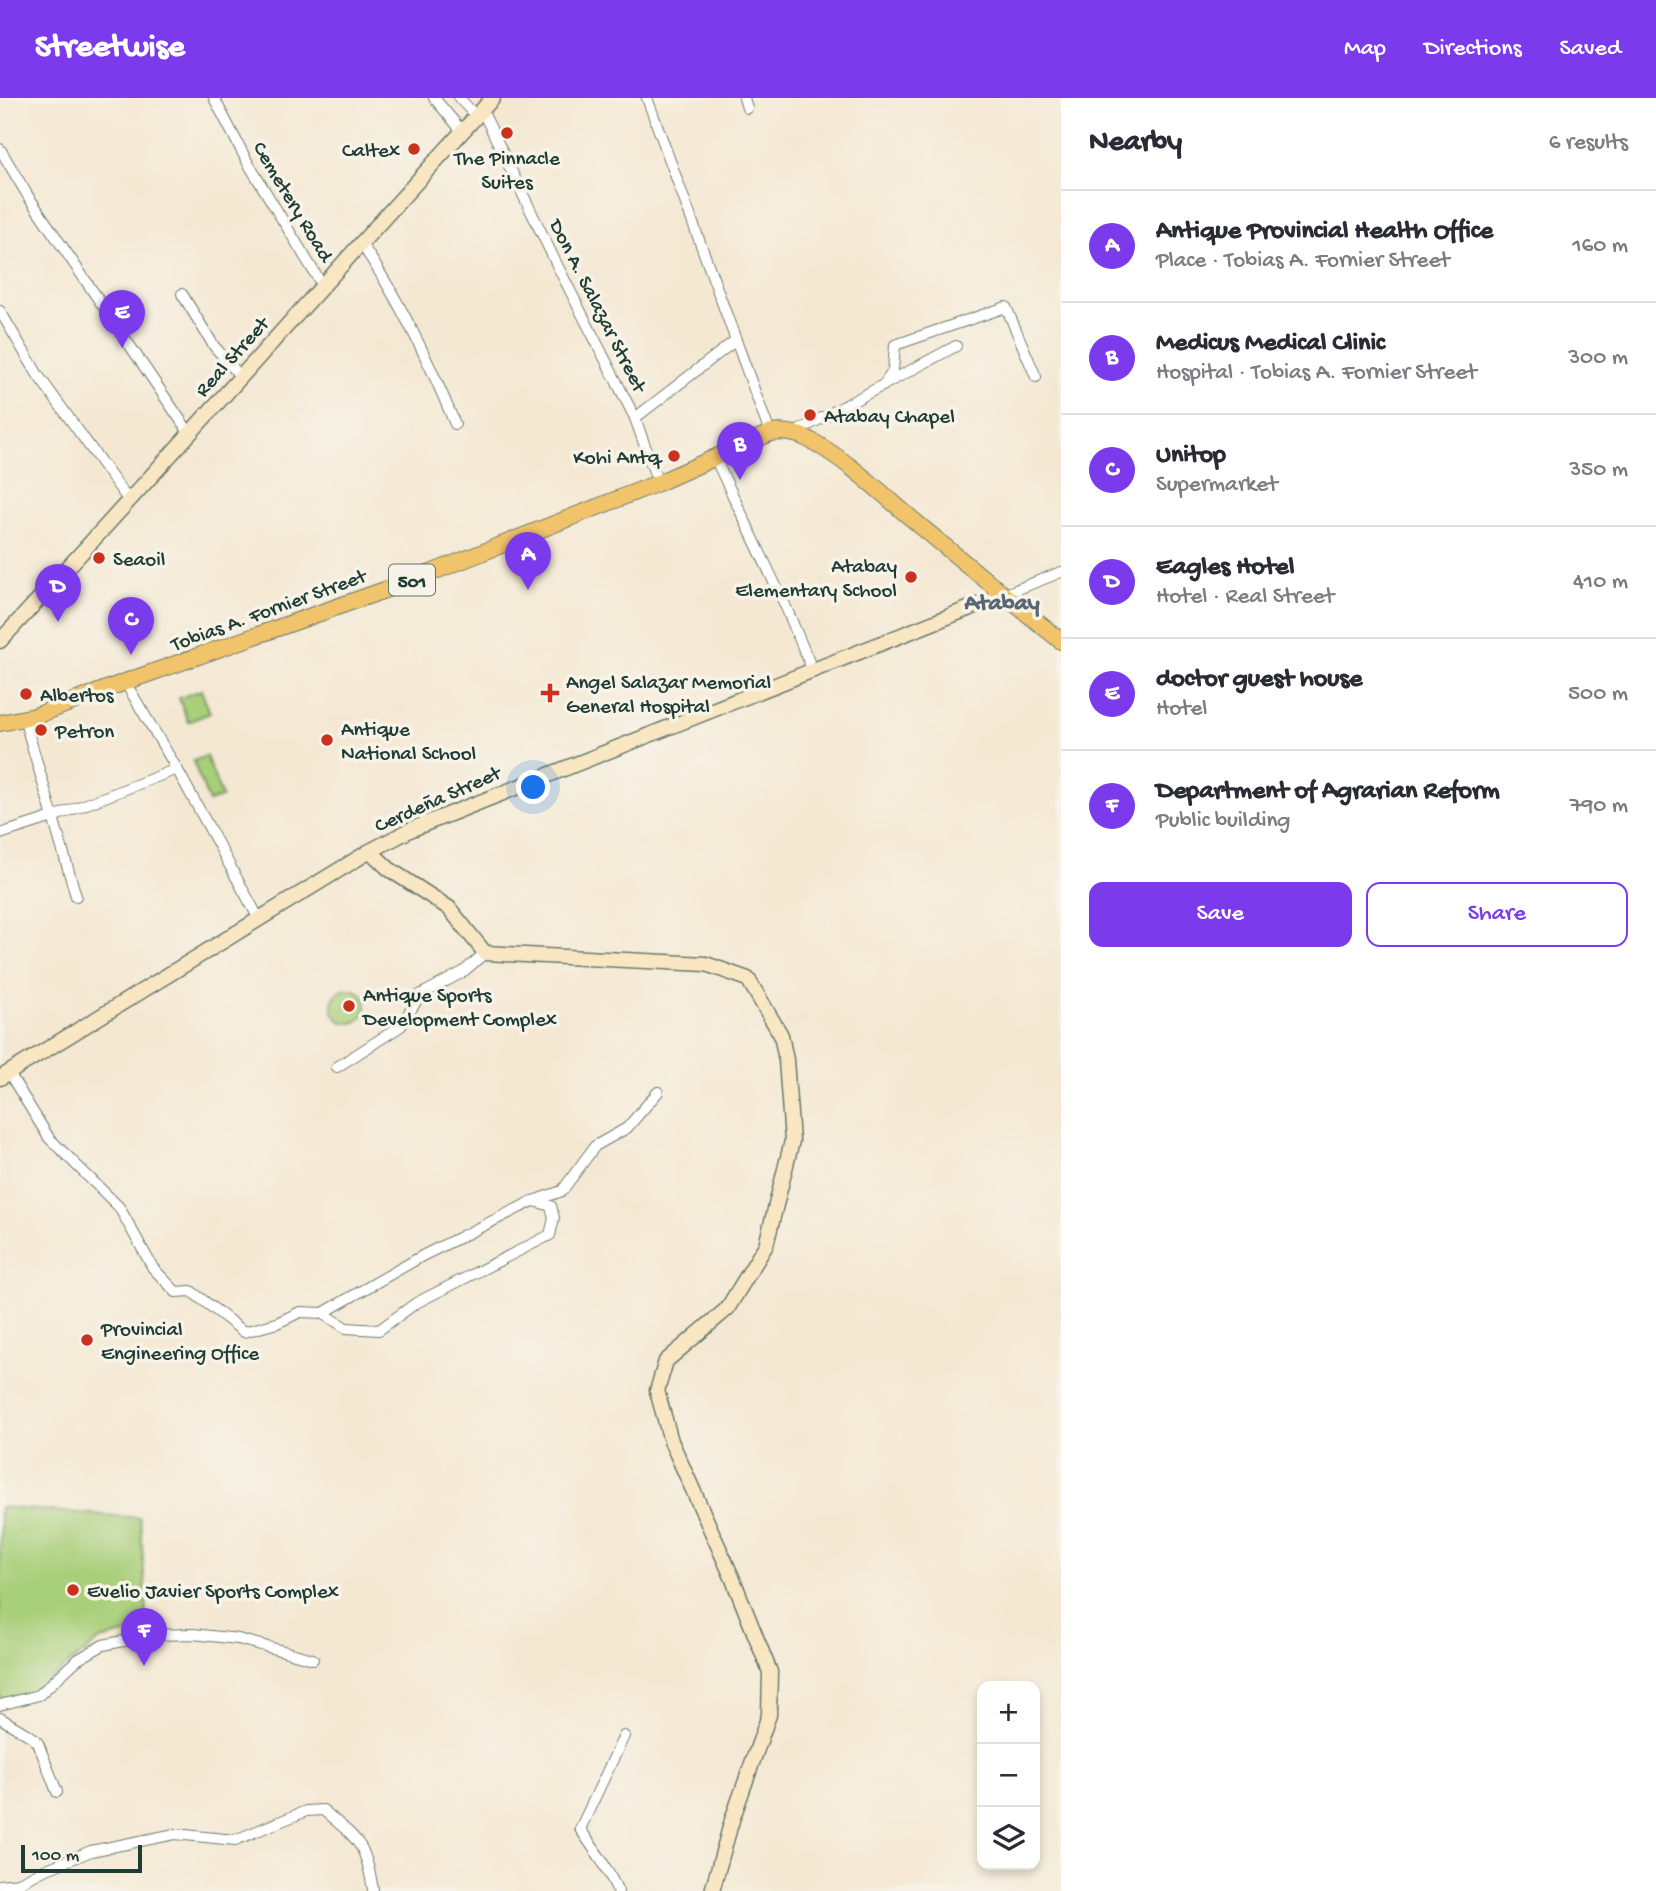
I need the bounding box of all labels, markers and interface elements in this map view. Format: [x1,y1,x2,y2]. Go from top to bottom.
text: Streetwise [35,30,185,68]
text: Map [1344,35,1386,64]
text: Directions [1424,35,1522,64]
text: Saved [1560,35,1621,64]
marker: The Pinnacle Suites [499,125,515,141]
text: Nearby [1089,126,1182,161]
text: 6 results [1549,130,1628,157]
street label: Cemetery Road [245,138,338,269]
place label: Caltex [342,140,400,165]
marker: Caltex [406,141,422,157]
place label: The Pinnacle Suites [453,148,561,197]
street label: Don A. Salazar Street [541,214,651,399]
text: Antique Provincial Health Office [1156,217,1493,248]
text: A [1105,233,1119,260]
text: 160 m [1572,233,1628,260]
text: Place · Tobias A. Fornier Street [1156,248,1450,275]
pin: E [99,290,145,348]
street label: Real Street [191,311,278,404]
text: Medicus Medical Clinic [1156,329,1385,360]
text: B [1106,345,1118,372]
text: 300 m [1568,345,1628,372]
text: Hospital · Tobias A. Fornier Street [1156,360,1477,387]
place label: Atabay Chapel [824,406,955,431]
marker: Atabay Chapel [802,407,818,423]
pin: B [717,422,763,480]
text: Unitop [1156,441,1226,472]
place label: Kohi Antq [573,447,663,472]
marker: Kohi Antq [666,448,682,464]
text: C [1106,457,1118,484]
text: 350 m [1569,457,1628,484]
text: Supermarket [1156,472,1278,499]
pin: A [505,532,551,590]
place label: Seaoil [113,549,165,574]
marker: Seaoil [91,550,107,566]
text: Eagles Hotel [1156,553,1294,584]
place label: Atabay Elementary School [735,556,897,605]
pin: D [35,564,81,622]
street label: Tobias A. Fornier Street [167,565,372,660]
road number: 501 [389,565,435,596]
marker: Atabay Elementary School [903,569,919,585]
text: D [1105,569,1120,596]
text: 410 m [1573,569,1628,596]
text: Hotel · Real Street [1156,584,1334,611]
district label: Atabay [963,590,1040,619]
pin: C [108,597,154,655]
text: doctor guest house [1156,665,1362,696]
place label: Angel Salazar Memorial General Hospital [566,672,771,721]
text: E [1105,681,1119,708]
text: 500 m [1568,681,1628,708]
marker: Angel Salazar Memorial General Hospital [540,683,560,703]
place label: Albertos [40,685,115,710]
marker: Albertos [18,686,34,702]
text: Hotel [1156,696,1207,723]
place label: Antique National School [341,719,476,768]
place label: Petron [54,721,114,746]
marker: Petron [33,722,49,738]
marker: Antique National School [319,732,335,748]
street label: Cerdeña Street [371,761,508,840]
your location [516,770,550,804]
text: Department of Agrarian Reform [1156,777,1500,808]
text: F [1106,793,1118,820]
text: 790 m [1570,793,1628,820]
text: Public building [1156,808,1290,835]
button: Save [1089,882,1352,947]
button: Share [1366,882,1628,947]
place label: Antique Sports Development Complex [361,985,557,1034]
marker: Antique Sports Development Complex [341,998,357,1014]
place label: Provincial Engineering Office [100,1319,260,1368]
marker: Provincial Engineering Office [79,1332,95,1348]
place label: Evelio Javier Sports Complex [87,1581,339,1606]
marker: Evelio Javier Sports Complex [65,1582,81,1598]
pin: F [121,1608,167,1666]
map controls [977,1681,1040,1870]
button: + [977,1681,1040,1744]
button: − [977,1744,1040,1807]
button: layers [977,1807,1040,1870]
scale bar [21,1842,142,1874]
text: 100 m [32,1845,79,1868]

